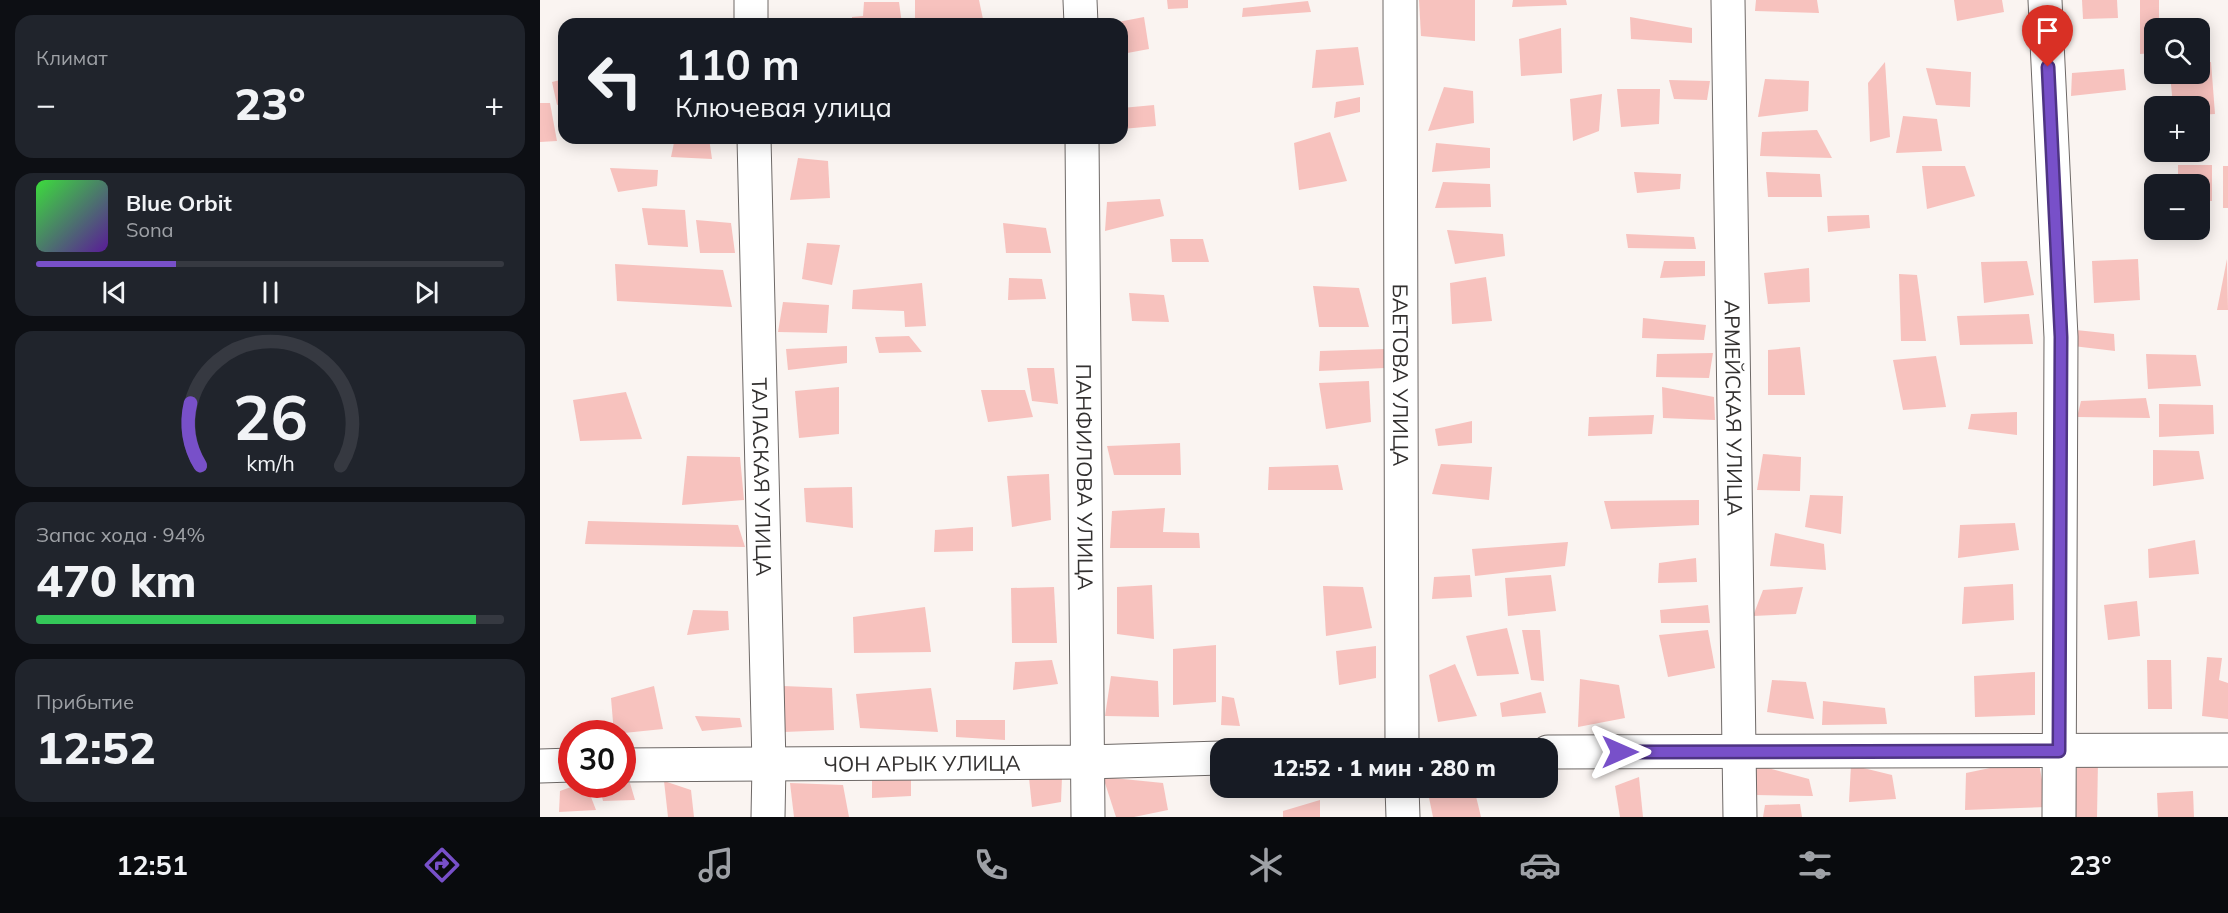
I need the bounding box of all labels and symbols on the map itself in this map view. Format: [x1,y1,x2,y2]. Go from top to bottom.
pin [2022,5,2073,67]
street label: БАЕТОВА УЛИЦА [1388,284,1414,467]
street label: АРМЕЙСКАЯ УЛИЦА [1719,300,1749,517]
street label: ПАНФИЛОВА УЛИЦА [1071,364,1099,591]
street label: ТАЛАСКАЯ УЛИЦА [747,377,777,577]
speed limit sign: 30 [558,720,636,798]
position arrow [1588,720,1652,784]
street label: ЧОН АРЫК УЛИЦА [823,749,1021,777]

